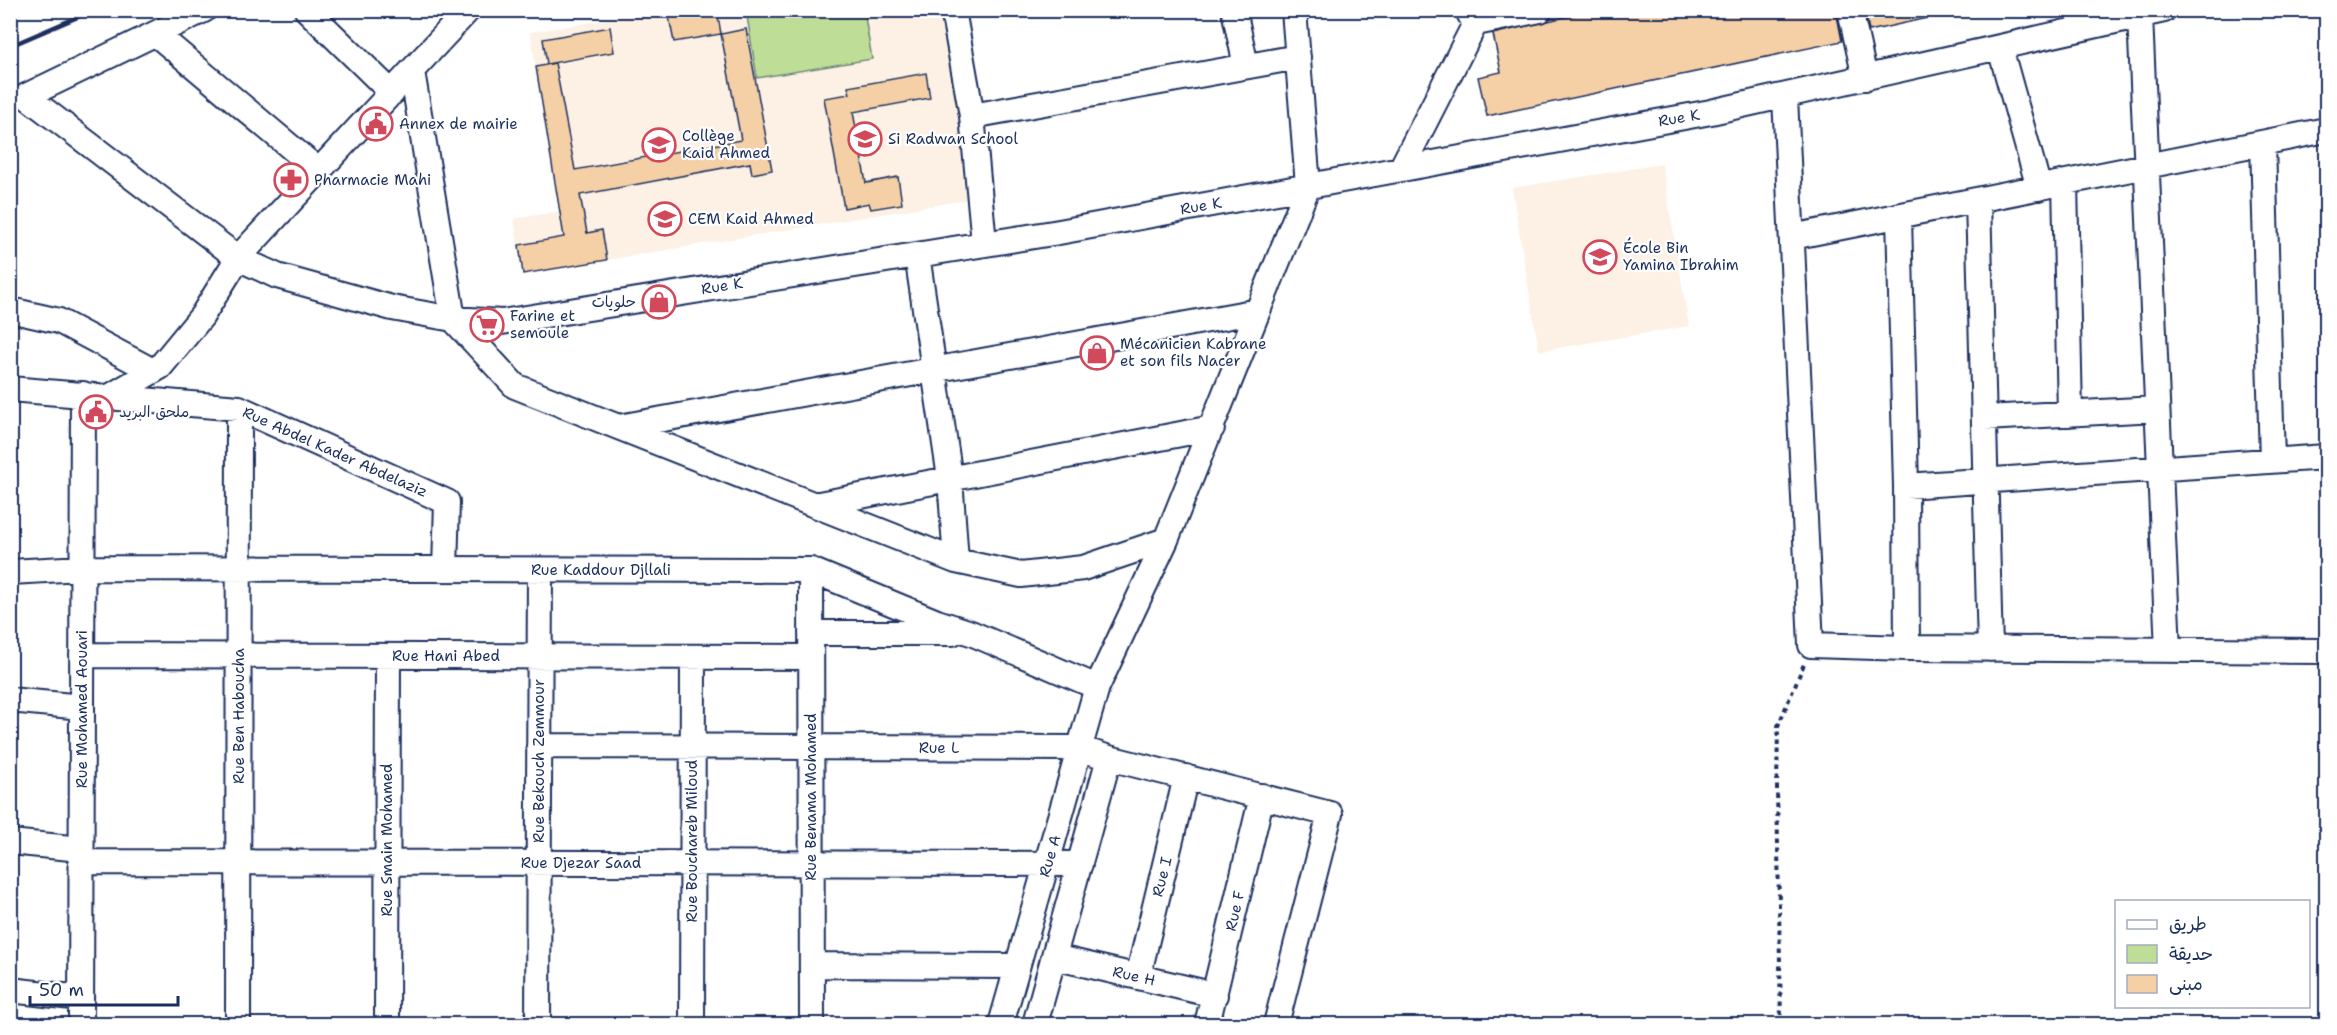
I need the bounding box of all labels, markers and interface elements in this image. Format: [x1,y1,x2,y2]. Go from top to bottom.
street label: Rue K [1657,104,1702,131]
public building icon: Annex de mairie [358,106,394,142]
place label: Annex de mairie [399,114,518,134]
school or university icon: Si Radwan School [847,121,883,157]
place label: Collège Kaid Ahmed [682,126,771,163]
school or university icon: Collège Kaid Ahmed [641,127,677,163]
place label: Si Radwan School [888,129,1018,149]
pharmacy icon: Pharmacie Mahi [273,162,309,198]
place label: Pharmacie Mahi [314,170,431,190]
street label: Rue K [1179,192,1224,219]
school or university icon: CEM Kaid Ahmed [647,201,683,237]
place label: CEM Kaid Ahmed [688,209,814,229]
place label: École Bin Yamina Ibrahim [1623,237,1739,275]
school or university icon: École Bin Yamina Ibrahim [1582,239,1618,275]
street label: Rue K [700,273,745,299]
shop icon: حلويات [641,284,677,320]
place label: حلويات [592,292,636,312]
place label: Farine et semoule [510,306,575,343]
supermarket icon: Farine et semoule [469,307,505,343]
place label: Mécanicien Kabrane et son fils Nacer [1120,334,1266,371]
shop icon: Mécanicien Kabrane et son fils Nacer [1079,335,1115,371]
public building icon: ملحق البريد [78,394,114,430]
place label: ملحق البريد [119,402,189,422]
street label: Rue Abdel Kader Abdelaziz [239,402,431,502]
street label: Rue Kaddour Djllali [531,560,671,580]
street label: Rue Mohamed Aouari [72,630,92,788]
street label: Rue Hani Abed [392,646,501,666]
street label: Rue Ben Haboucha [229,647,249,784]
street label: Rue Bekouch Zemmour [529,679,549,843]
street label: Rue Benama Mohamed [801,713,821,881]
street label: Rue L [919,738,959,758]
street label: Rue Bouchareb Miloud [682,759,702,922]
street label: Rue Smain Mohamed [377,763,397,917]
street label: Rue A [1034,832,1066,879]
street label: Rue Djezar Saad [521,853,642,873]
street label: Rue I [1147,855,1177,899]
street label: Rue F [1221,889,1249,933]
legend [2115,900,2310,1008]
text: طريق [2169,912,2207,936]
text: حديقة [2169,942,2213,966]
street label: Rue H [1111,961,1157,991]
scale bar [30,969,178,1007]
text: مبنى [2169,972,2203,996]
text: 50 m [39,978,84,1002]

